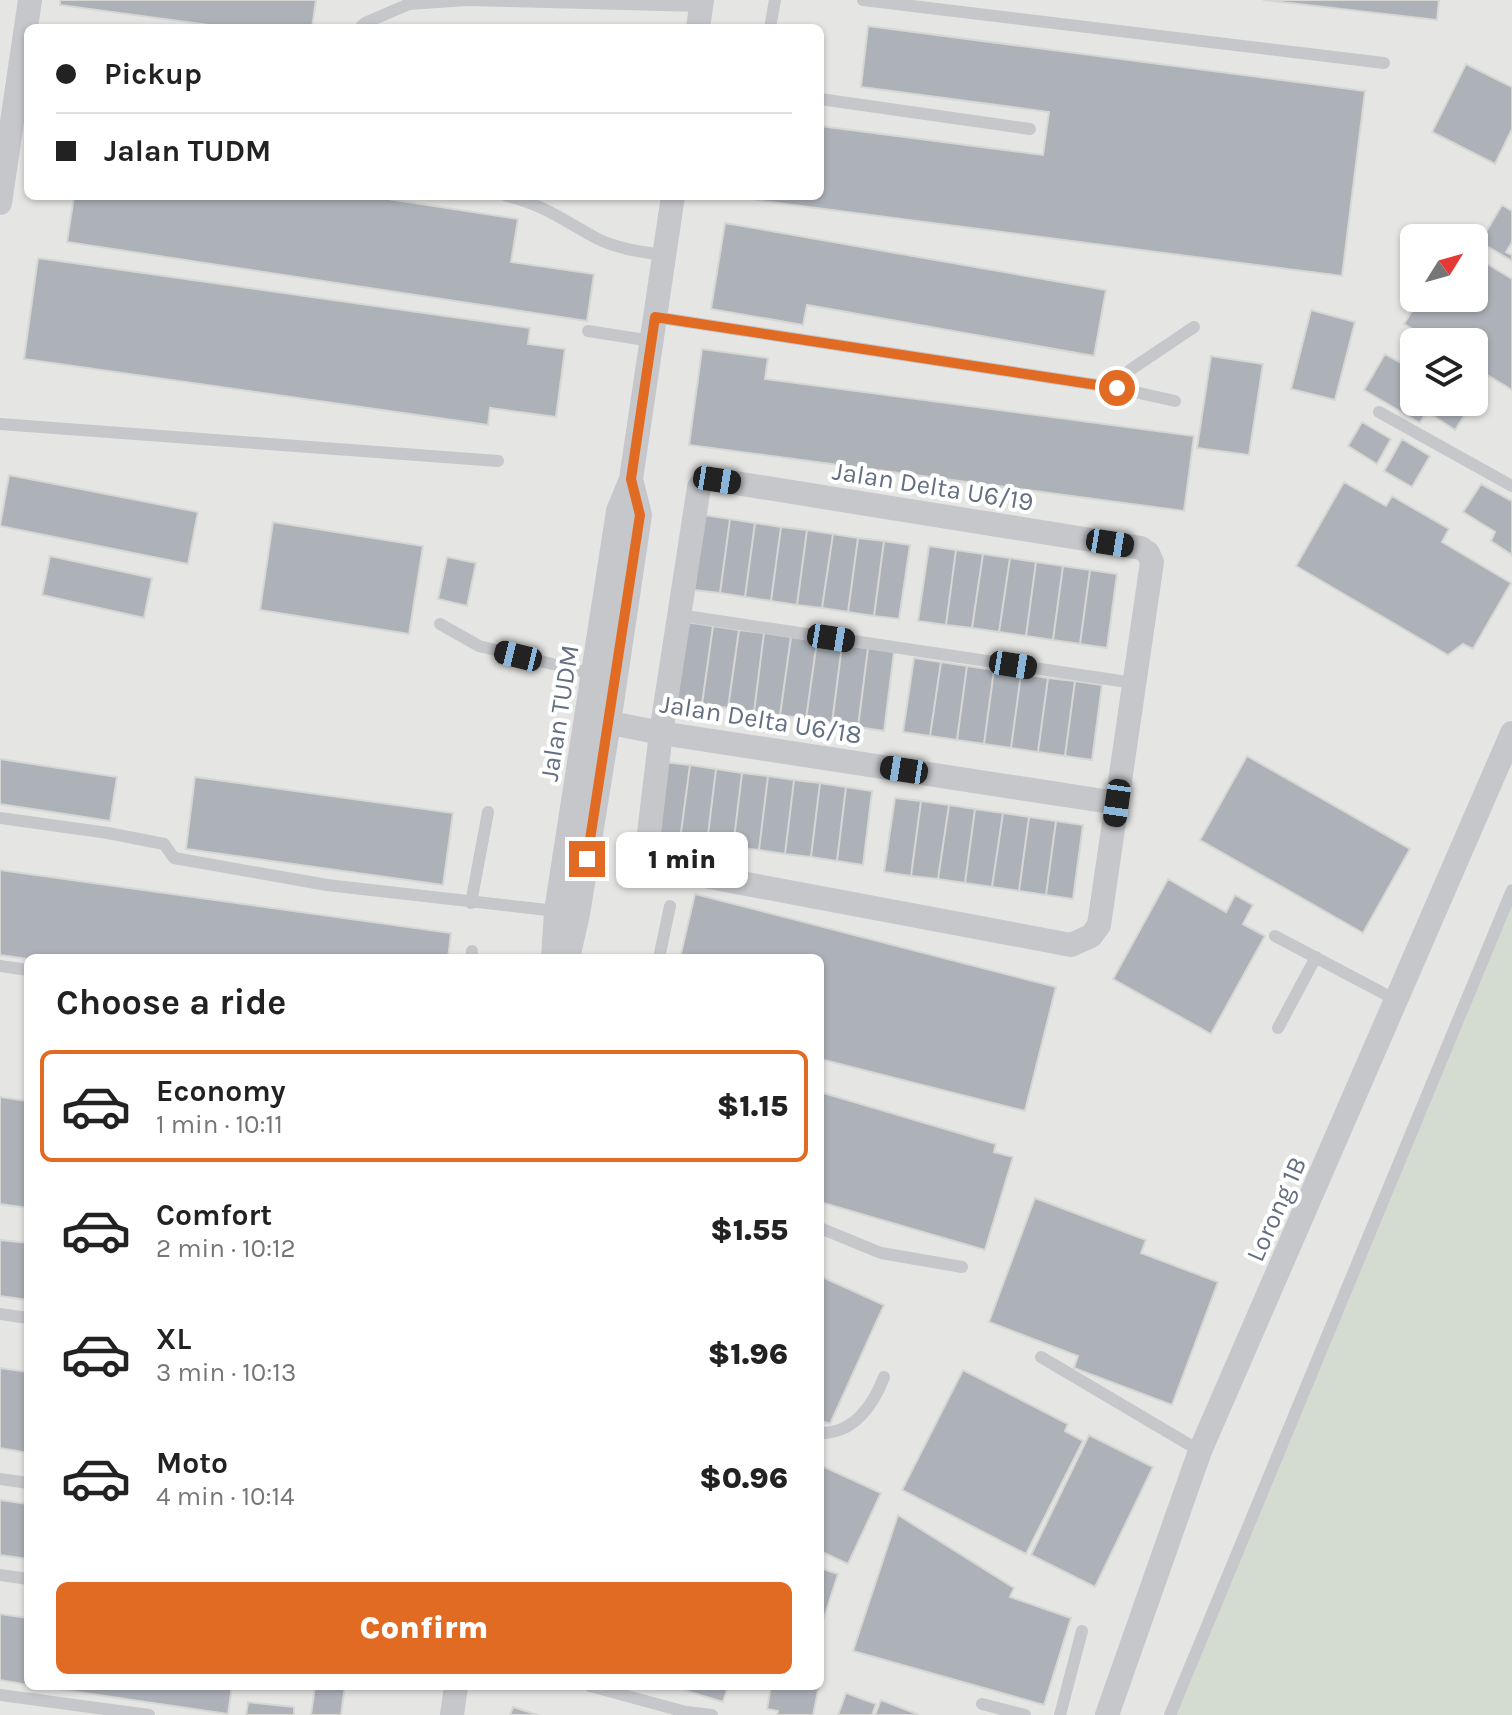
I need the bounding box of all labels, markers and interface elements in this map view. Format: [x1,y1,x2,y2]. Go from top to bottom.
text: Pickup [104,56,202,92]
text: Jalan TUDM [104,133,271,169]
north arrow [1400,224,1488,312]
map controls [1400,224,1488,416]
button: layers [1400,328,1488,416]
route start [1099,370,1135,406]
street label: Jalan Delta U6/19 [830,455,1036,518]
car [691,464,743,496]
car [1084,527,1136,559]
car [805,622,857,654]
car [492,639,544,673]
street label: Jalan TUDM [533,643,586,783]
car [987,649,1039,681]
street label: Jalan Delta U6/18 [658,688,864,751]
car [878,754,930,786]
car [1102,778,1132,828]
callout: 1 min [615,831,747,887]
route end [569,841,605,877]
text: 1 min [648,844,716,875]
text: Choose a ride [56,981,286,1023]
icon: car [60,1070,132,1142]
text: Economy [156,1073,286,1109]
text: $1.15 [717,1088,788,1124]
text: 1 min · 10:11 [156,1109,283,1140]
street label: Lorong 1B [1240,1152,1313,1266]
icon: car [60,1194,132,1266]
text: Comfort [156,1197,272,1233]
text: $1.55 [710,1212,788,1248]
text: 2 min · 10:12 [156,1233,296,1264]
icon: car [60,1318,132,1390]
text: XL [156,1321,191,1357]
text: $1.96 [708,1336,788,1372]
text: 3 min · 10:13 [156,1357,296,1388]
icon: car [60,1442,132,1514]
text: Moto [156,1445,228,1481]
text: $0.96 [699,1460,788,1496]
text: 4 min · 10:14 [156,1481,295,1512]
button: Confirm [56,1582,792,1674]

